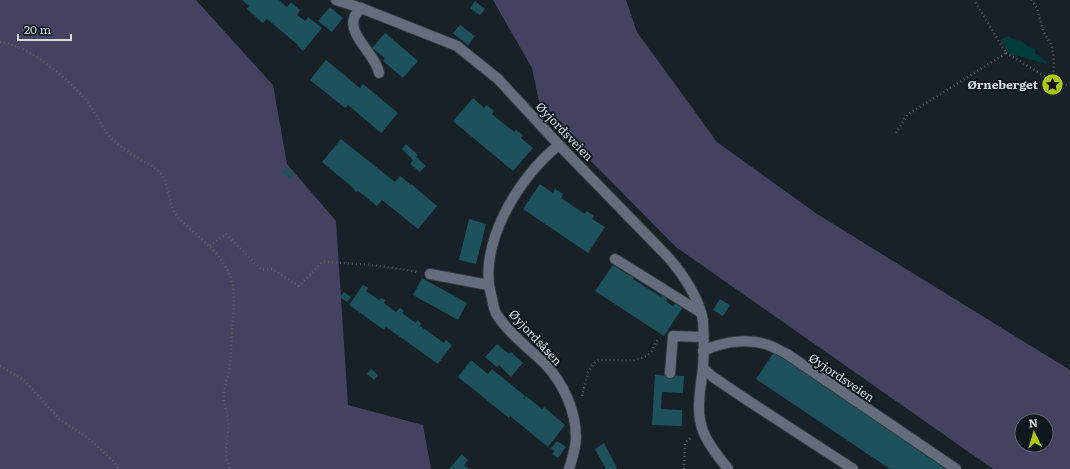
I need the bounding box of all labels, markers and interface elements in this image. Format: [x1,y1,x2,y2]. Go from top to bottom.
scale bar [18,16,71,42]
text: 20 m [24,20,51,38]
place icon: Ørneberget [1040,71,1066,97]
place label: Ørneberget [968,75,1039,93]
street label: Øyjordsveien [532,97,598,165]
street label: Øyjordsåsen [505,305,567,369]
street label: Øyjordsveien [806,348,879,406]
north arrow [1014,413,1054,453]
text: N [1028,414,1038,430]

